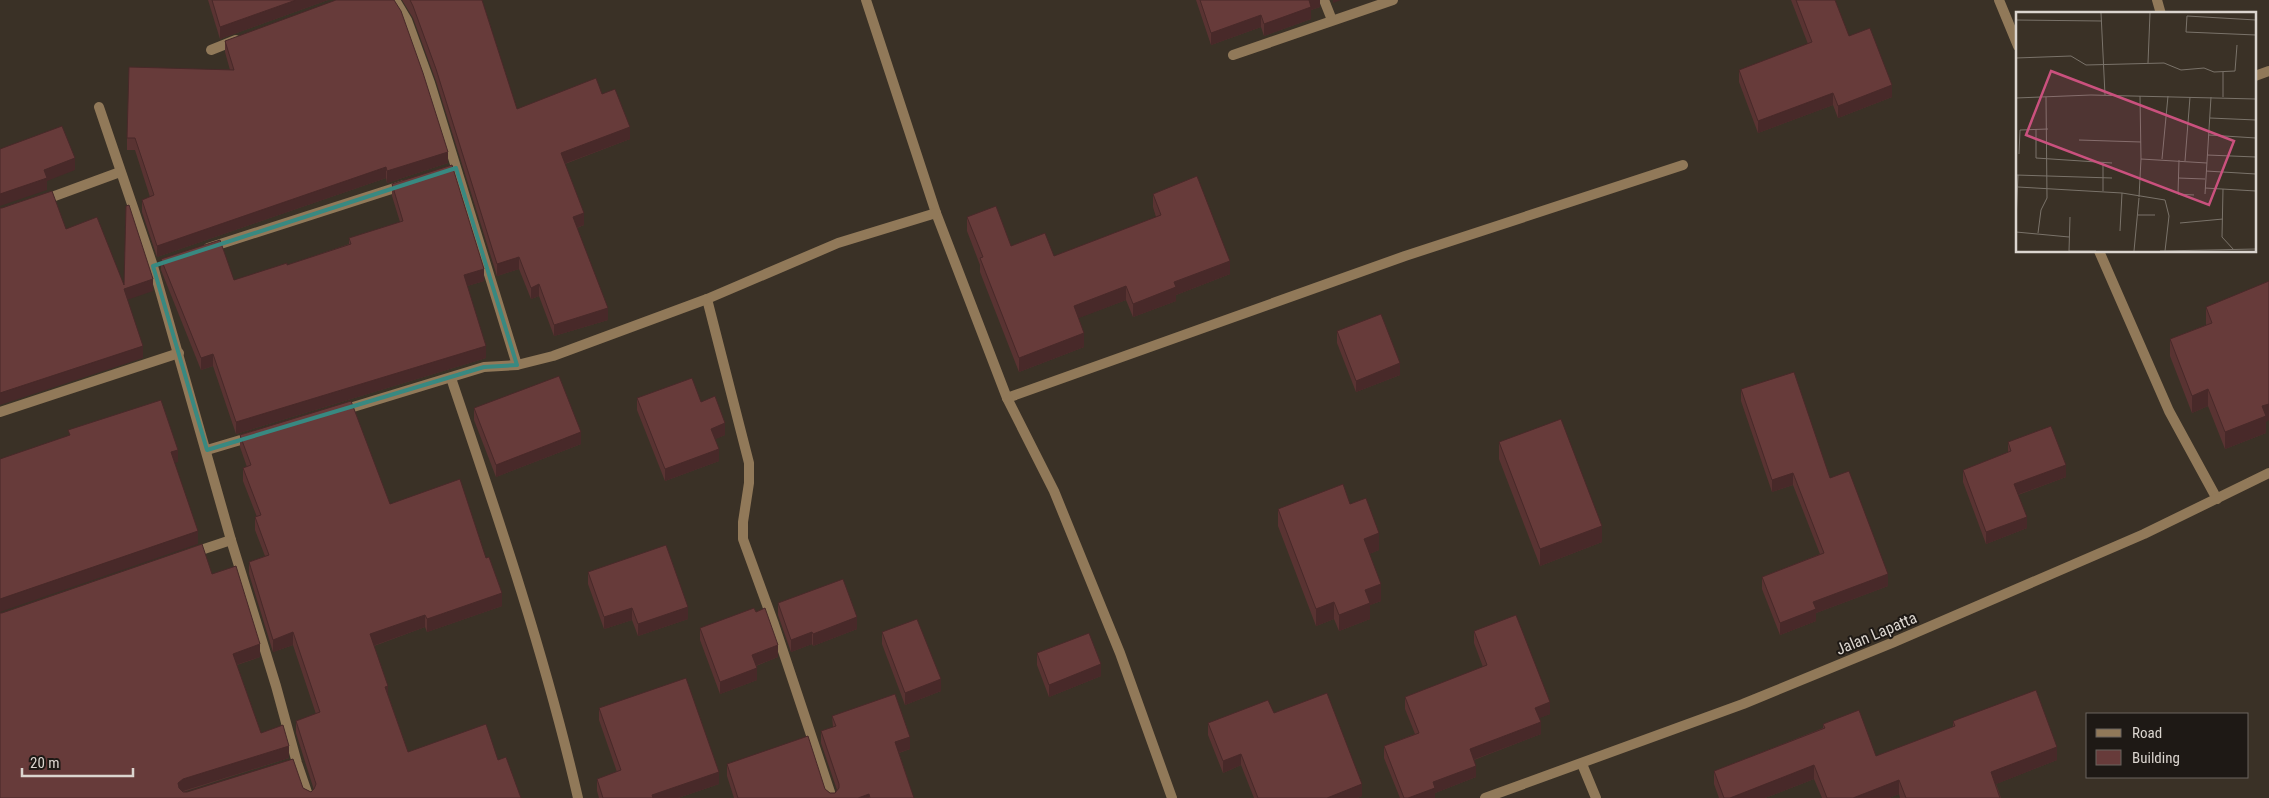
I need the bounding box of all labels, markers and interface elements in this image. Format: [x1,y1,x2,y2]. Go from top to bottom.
inset map [2016,12,2256,252]
street label: Jalan Lapatta [1833,608,1920,659]
legend [2086,713,2249,778]
text: Road [2132,724,2162,742]
scale bar [22,746,134,778]
text: Building [2132,749,2180,767]
text: 20 m [30,754,60,772]

